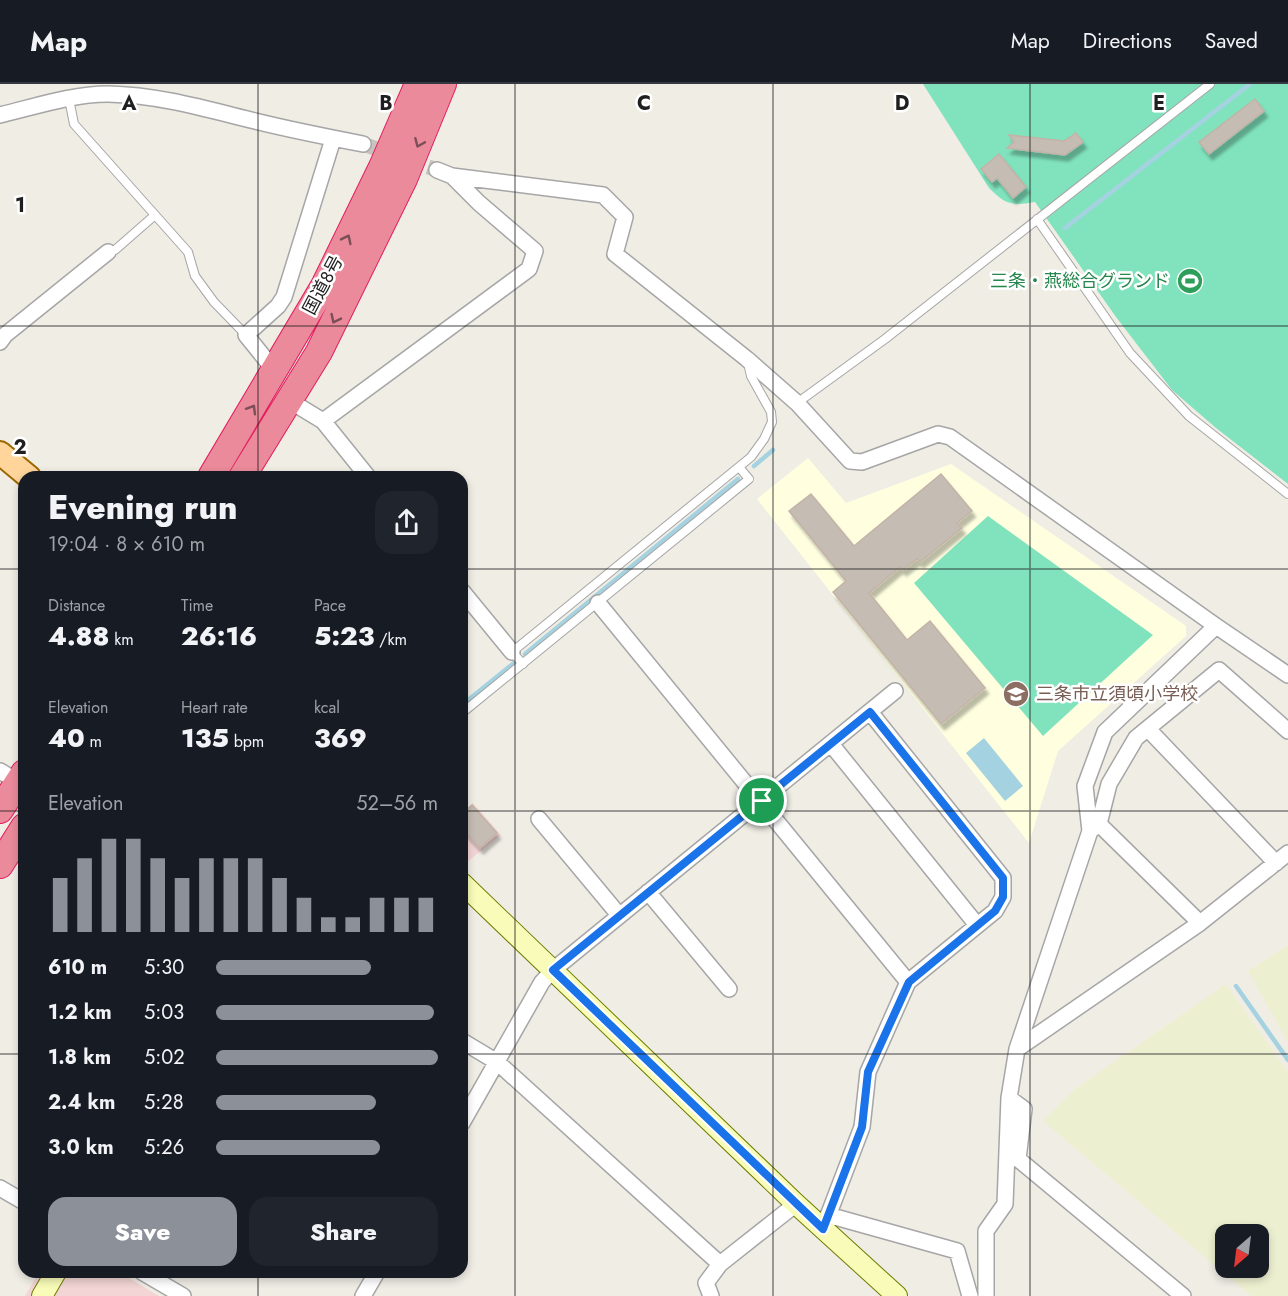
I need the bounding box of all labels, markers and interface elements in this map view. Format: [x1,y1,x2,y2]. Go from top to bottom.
text: Map [30,21,87,62]
text: Map [1011,26,1050,56]
text: Directions [1083,26,1172,56]
text: Saved [1205,26,1258,56]
text: A [121,89,137,118]
text: B [379,89,393,118]
text: C [637,89,651,118]
text: D [895,89,909,118]
text: E [1153,89,1165,118]
one-way arrow [414,137,426,148]
text: 1 [15,191,25,220]
one-way arrow [340,234,352,245]
street label: 国道8号 [297,251,349,319]
sports icon: 三条・燕総合グランド [1175,266,1205,296]
place label: 三条・燕総合グランド [990,268,1170,294]
one-way arrow [330,313,342,324]
one-way arrow [245,405,257,415]
text: 2 [13,433,27,462]
text: Evening run [48,484,238,531]
button: share [375,491,438,554]
text: 19:04 · 8 × 610 m [48,530,205,559]
text: Distance [48,594,105,617]
text: Time [181,594,213,617]
text: Pace [314,594,346,617]
text: 4.88 [48,617,109,655]
text: 26:16 [181,617,257,655]
text: 5:23 [314,617,374,655]
text: km [109,628,134,651]
text: /km [374,628,407,651]
school or university icon: 三条市立須頃小学校 [1001,679,1031,709]
place label: 三条市立須頃小学校 [1036,681,1198,707]
text: Elevation [48,696,108,719]
text: Heart rate [181,696,248,719]
text: kcal [314,696,340,719]
text: 40 [48,719,85,757]
text: 135 [181,719,229,757]
text: 369 [314,719,367,757]
text: m [85,730,102,753]
text: bpm [229,730,264,753]
pin [736,775,787,826]
icon: arrive [745,784,778,817]
text: Elevation [48,789,123,818]
text: 52–56 m [356,789,438,818]
text: 610 m [48,953,107,982]
text: 5:30 [144,953,184,982]
text: 1.2 km [48,998,112,1027]
text: 5:03 [144,998,184,1027]
text: 1.8 km [48,1043,111,1072]
text: 5:02 [144,1043,185,1072]
text: 2.4 km [48,1088,115,1117]
text: 5:28 [144,1088,184,1117]
text: 3.0 km [48,1133,114,1162]
text: 5:26 [144,1133,184,1162]
button: Save [48,1197,237,1266]
button: Share [249,1197,438,1266]
north arrow [1215,1224,1269,1278]
map controls [1215,1224,1269,1278]

